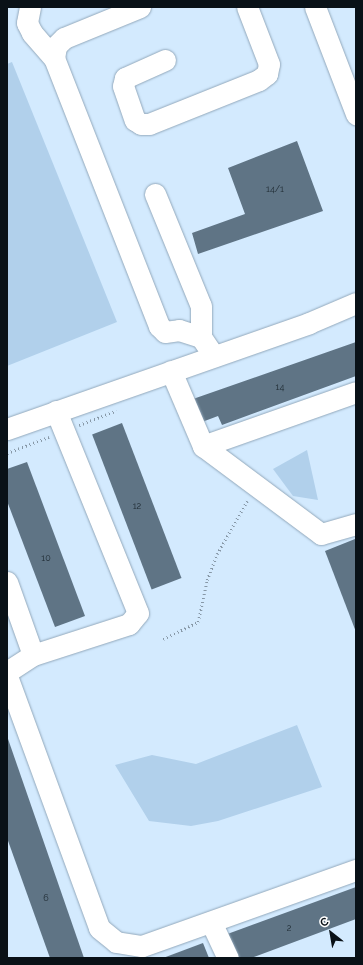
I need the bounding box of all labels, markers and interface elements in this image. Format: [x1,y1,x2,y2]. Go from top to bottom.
house number: 14/1 [266,184,284,194]
house number: 14 [276,382,284,392]
house number: 12 [133,501,141,511]
house number: 10 [41,553,51,563]
house number: 6 [43,893,49,903]
north arrow [311,913,351,953]
text: С [318,915,331,930]
house number: 2 [287,923,291,933]

